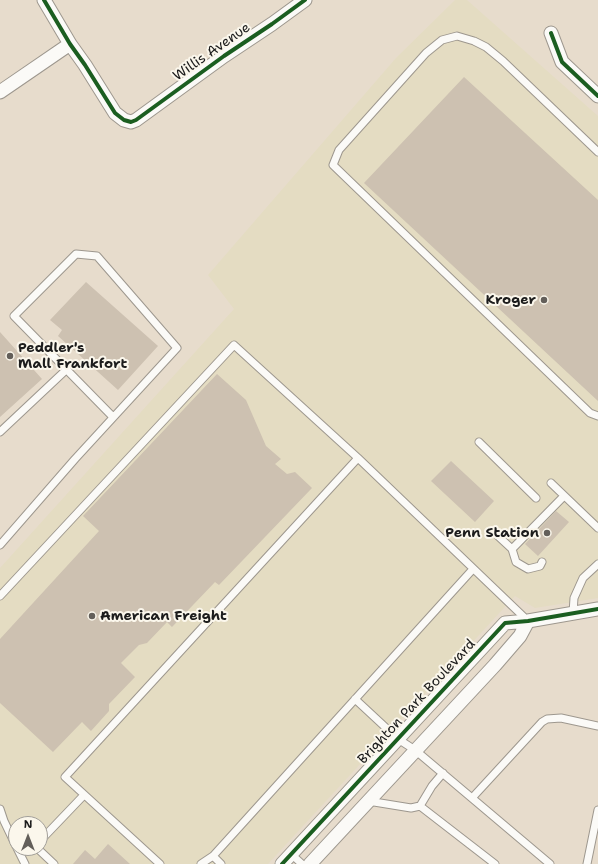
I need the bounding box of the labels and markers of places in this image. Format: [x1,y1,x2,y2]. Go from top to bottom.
place label: Kroger [486,292,536,308]
marker: Kroger [539,295,549,305]
place label: Peddler's Mall Frankfort [18,340,127,372]
marker: Peddler's Mall Frankfort [5,351,15,361]
place label: Penn Station [445,525,539,541]
marker: Penn Station [542,528,552,538]
place label: American Freight [100,608,227,624]
marker: American Freight [87,611,97,621]

